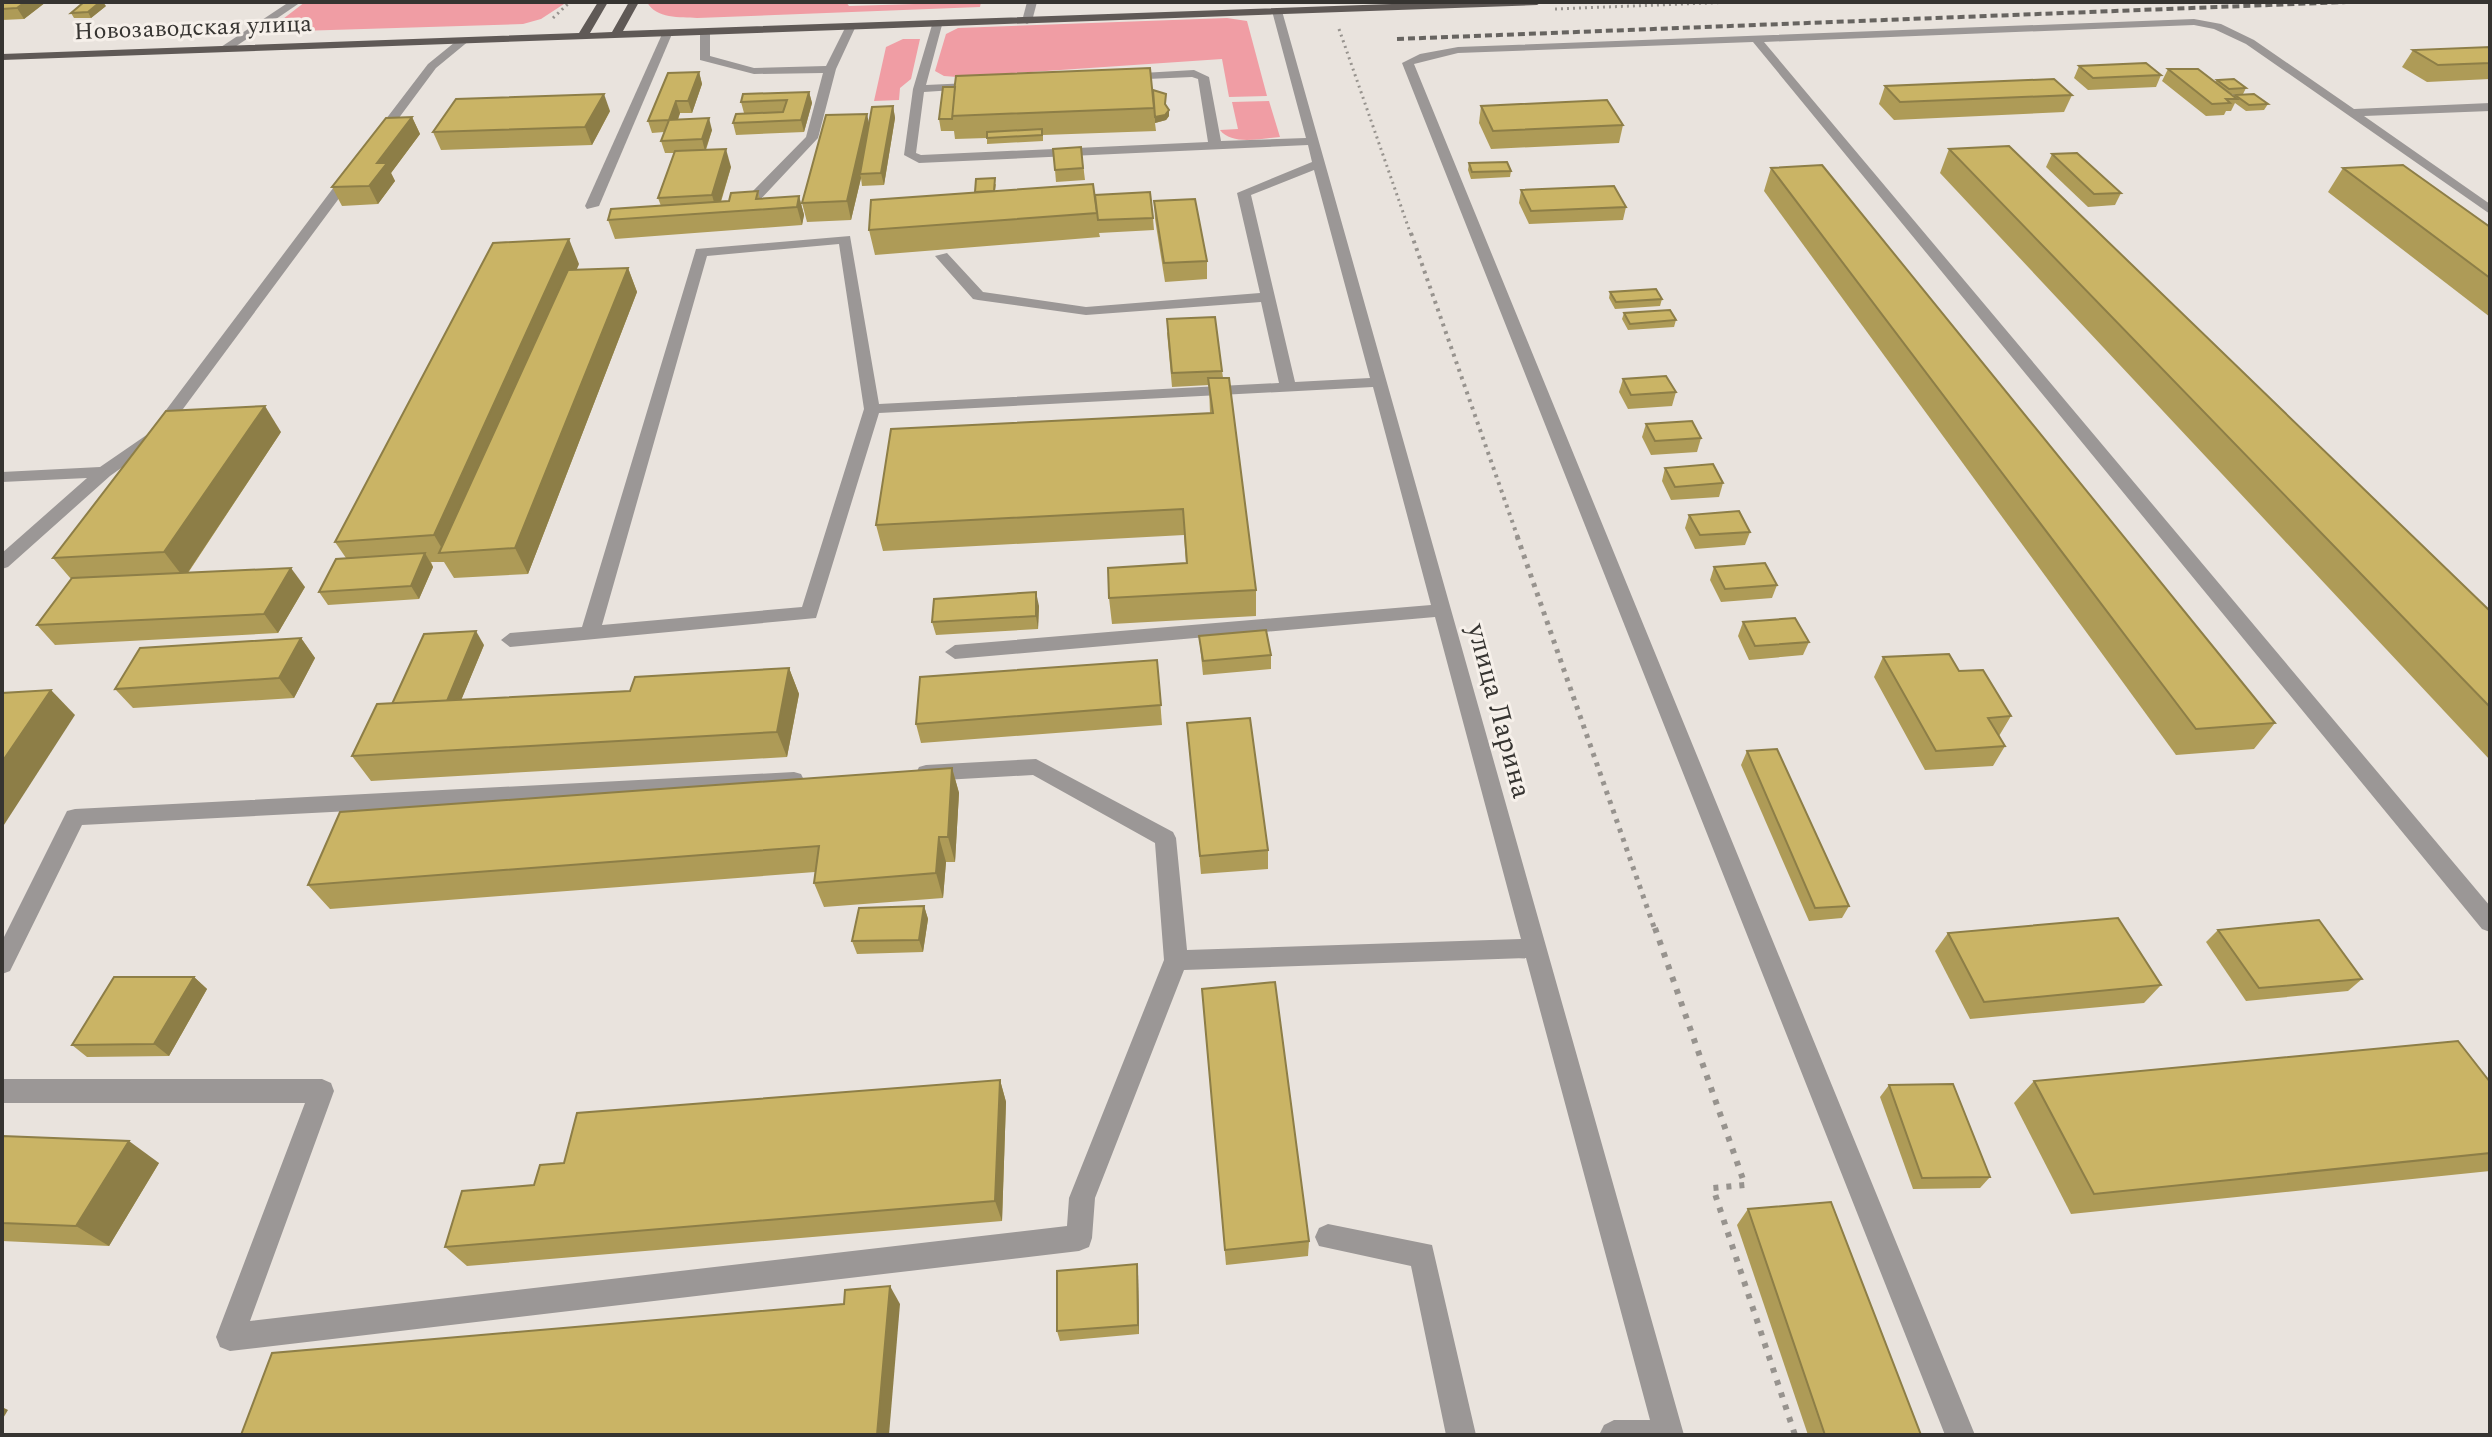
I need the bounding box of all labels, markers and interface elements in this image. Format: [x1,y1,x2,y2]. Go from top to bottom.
street label: Новозаводская улица [73,6,313,50]
street label: улица Ларина [1455,618,1543,803]

